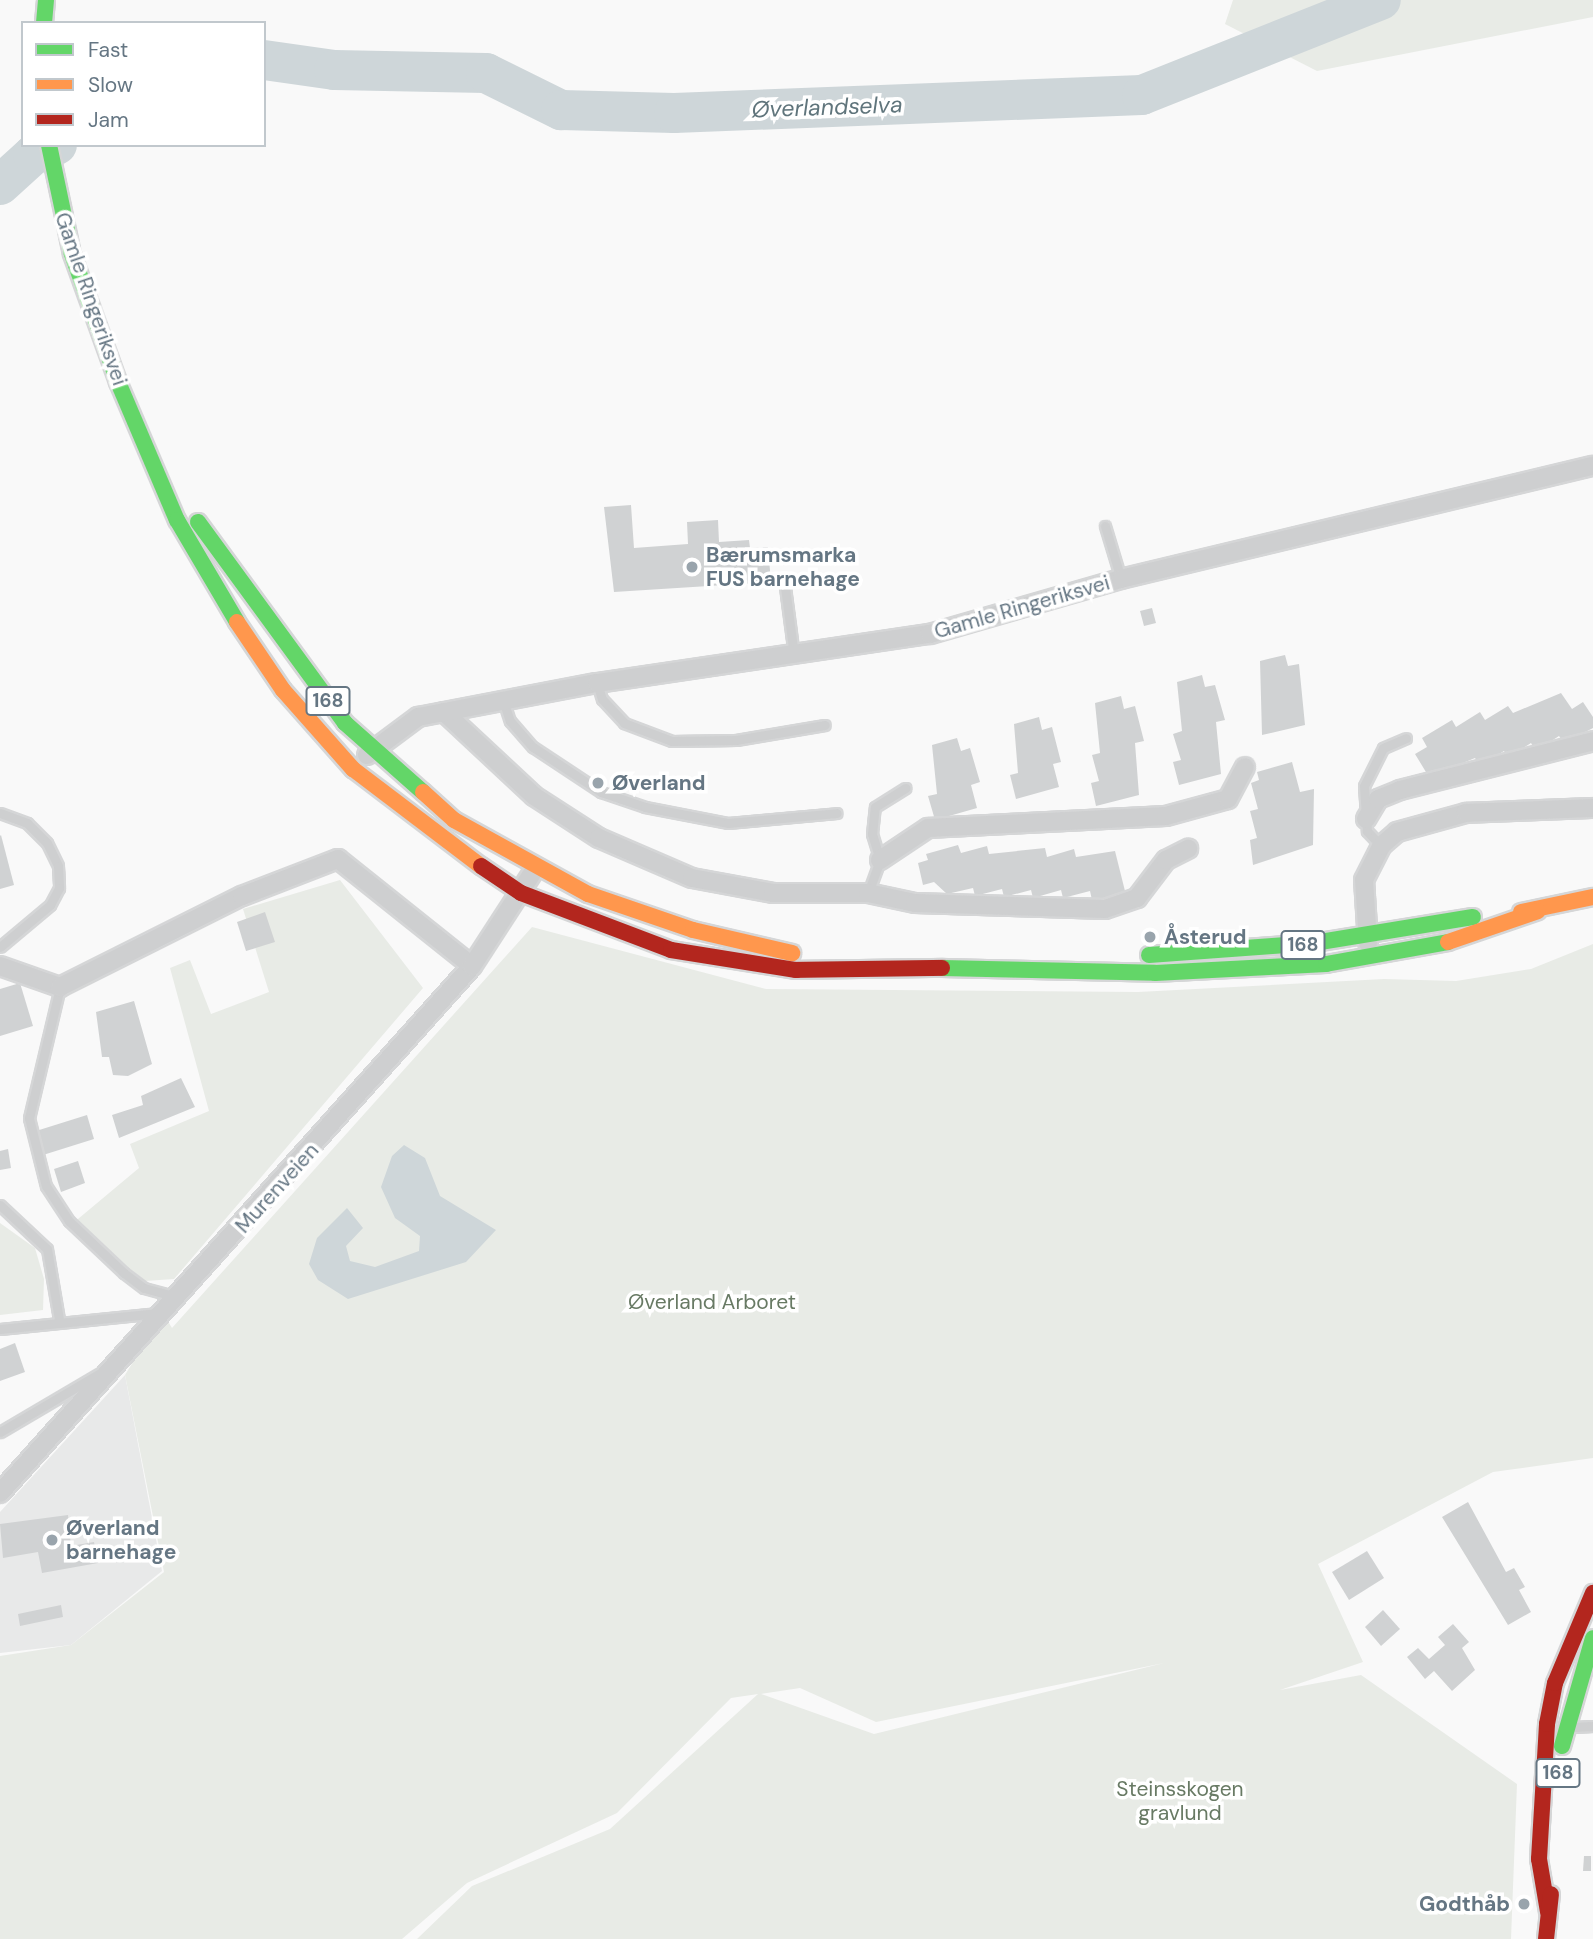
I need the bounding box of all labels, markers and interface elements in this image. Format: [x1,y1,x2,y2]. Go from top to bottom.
legend [21,21,266,147]
text: Fast [88,36,128,64]
text: Slow [88,71,133,99]
water label: Øverlandselva [751,91,903,123]
text: Jam [88,106,129,134]
street label: Gamle Ringeriksvei [50,209,132,389]
place label: Bærumsmarka FUS barnehage [706,542,860,592]
marker: Bærumsmarka FUS barnehage [684,559,700,575]
street label: Gamle Ringeriksvei [931,570,1113,644]
road number: 168 [305,686,351,716]
place label: Øverland [612,770,706,796]
marker: Øverland [590,775,606,791]
place label: Åsterud [1164,924,1246,950]
marker: Åsterud [1142,929,1158,945]
road number: 168 [1280,930,1326,960]
street label: Murenveien [230,1138,324,1238]
park label: Øverland Arboret [628,1289,796,1315]
place label: Øverland barnehage [66,1515,176,1565]
marker: Øverland barnehage [44,1532,60,1548]
road number: 168 [1535,1758,1581,1788]
park label: Steinsskogen gravlund [1116,1776,1244,1826]
place label: Godthåb [1419,1891,1510,1917]
marker: Godthåb [1516,1896,1532,1912]

